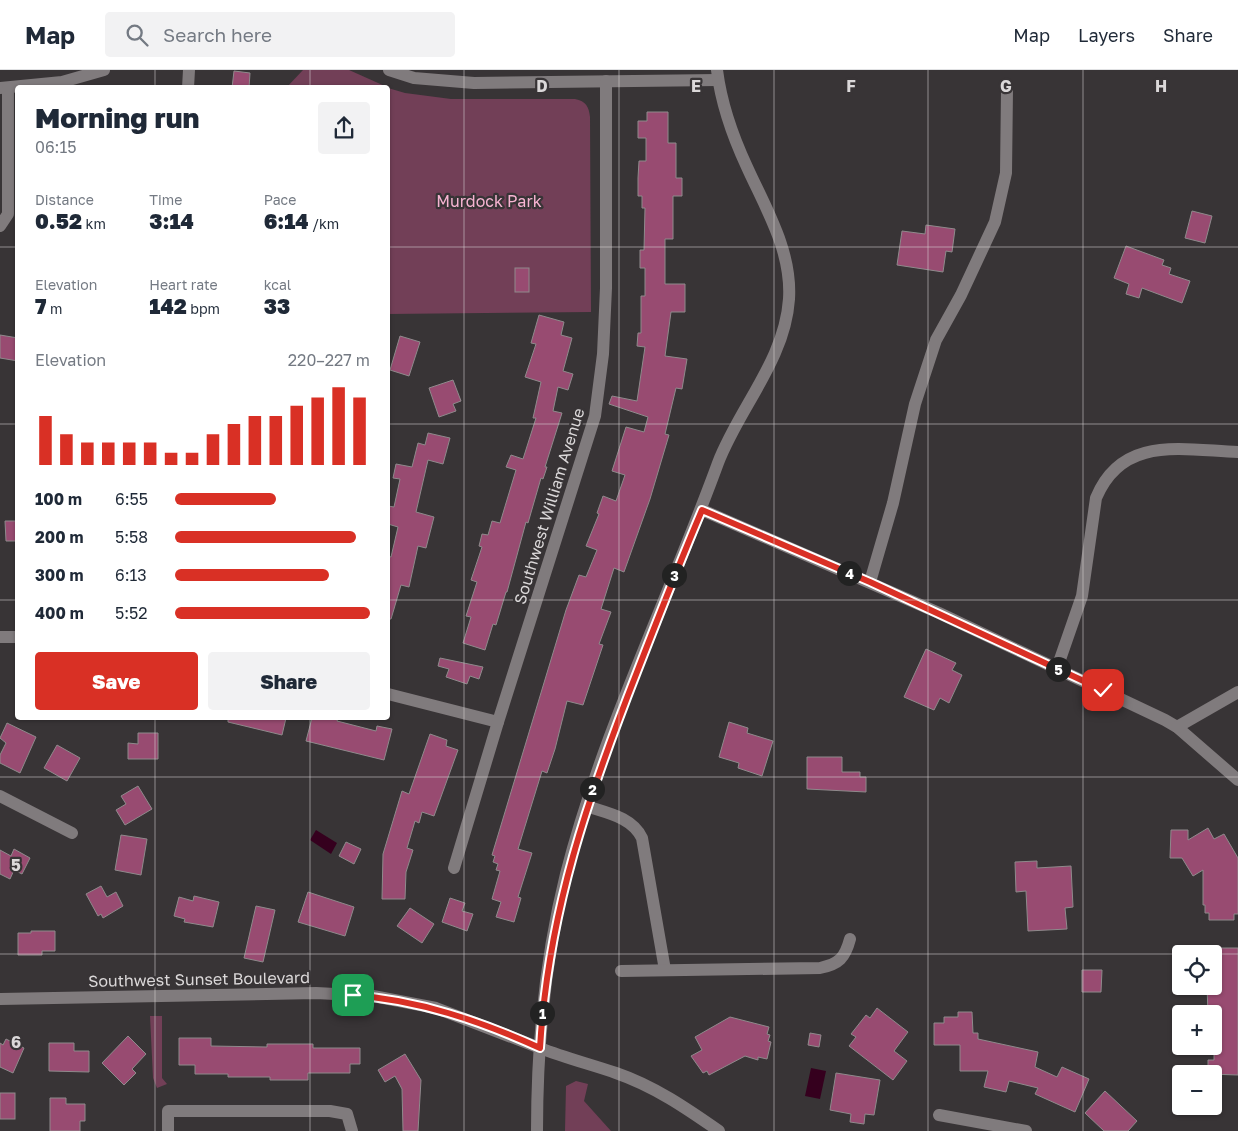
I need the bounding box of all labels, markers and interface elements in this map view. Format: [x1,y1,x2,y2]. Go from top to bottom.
search box [105,12,455,57]
text: Map [25,20,75,49]
icon: search [123,21,151,49]
text: Search here [163,23,272,46]
text: Map [1013,24,1050,46]
text: Layers [1078,24,1135,46]
text: Share [1163,24,1213,46]
text: D [536,76,548,96]
text: E [691,76,701,96]
text: F [846,76,856,96]
text: G [1000,76,1012,96]
text: H [1155,76,1167,96]
text: Morning run [35,101,199,134]
button: share [318,102,370,154]
text: 06:15 [35,137,76,157]
text: Distance [35,191,94,208]
text: Time [149,191,182,208]
text: Pace [264,191,296,208]
park label: Murdock Park [436,191,542,211]
text: 0.52 [35,208,82,234]
text: 3:14 [149,208,194,234]
text: 6:14 [264,208,309,234]
text: km [82,215,106,232]
text: /km [309,215,339,232]
text: Elevation [35,276,97,293]
text: Heart rate [149,276,218,293]
text: kcal [264,276,291,293]
text: 7 [35,293,47,319]
text: 142 [149,293,187,319]
text: 33 [264,293,290,319]
text: m [47,300,62,317]
text: bpm [187,300,220,317]
text: Elevation [35,350,106,370]
text: 220–227 m [288,350,370,370]
street label: Southwest William Avenue [510,405,588,607]
text: 100 m [35,489,82,509]
text: 6:55 [115,489,148,509]
text: 200 m [35,527,84,547]
text: 5:58 [115,527,148,547]
pin: 4 [836,560,862,586]
pin: 3 [662,562,686,588]
text: 300 m [35,565,84,585]
text: 6:13 [115,565,147,585]
text: 4 [845,565,854,582]
text: 3 [670,567,679,584]
text: 400 m [35,603,84,623]
text: 5:52 [115,603,148,623]
button: Save [35,652,198,710]
button: Share [208,652,370,710]
pin: 5 [1046,656,1070,682]
text: 5 [1054,661,1063,678]
pin [1082,669,1124,711]
icon: check [1089,676,1117,704]
pin: 2 [580,776,604,802]
text: 2 [588,781,597,798]
text: 5 [11,855,21,875]
map controls [1172,945,1222,1115]
button: locate [1172,945,1222,995]
street label: Southwest Sunset Boulevard [88,967,310,991]
pin [332,974,374,1016]
icon: arrive [339,981,367,1009]
pin: 1 [530,1000,554,1026]
text: 1 [539,1005,546,1022]
button: + [1172,1005,1222,1055]
text: 6 [11,1032,21,1052]
button: − [1172,1065,1222,1115]

